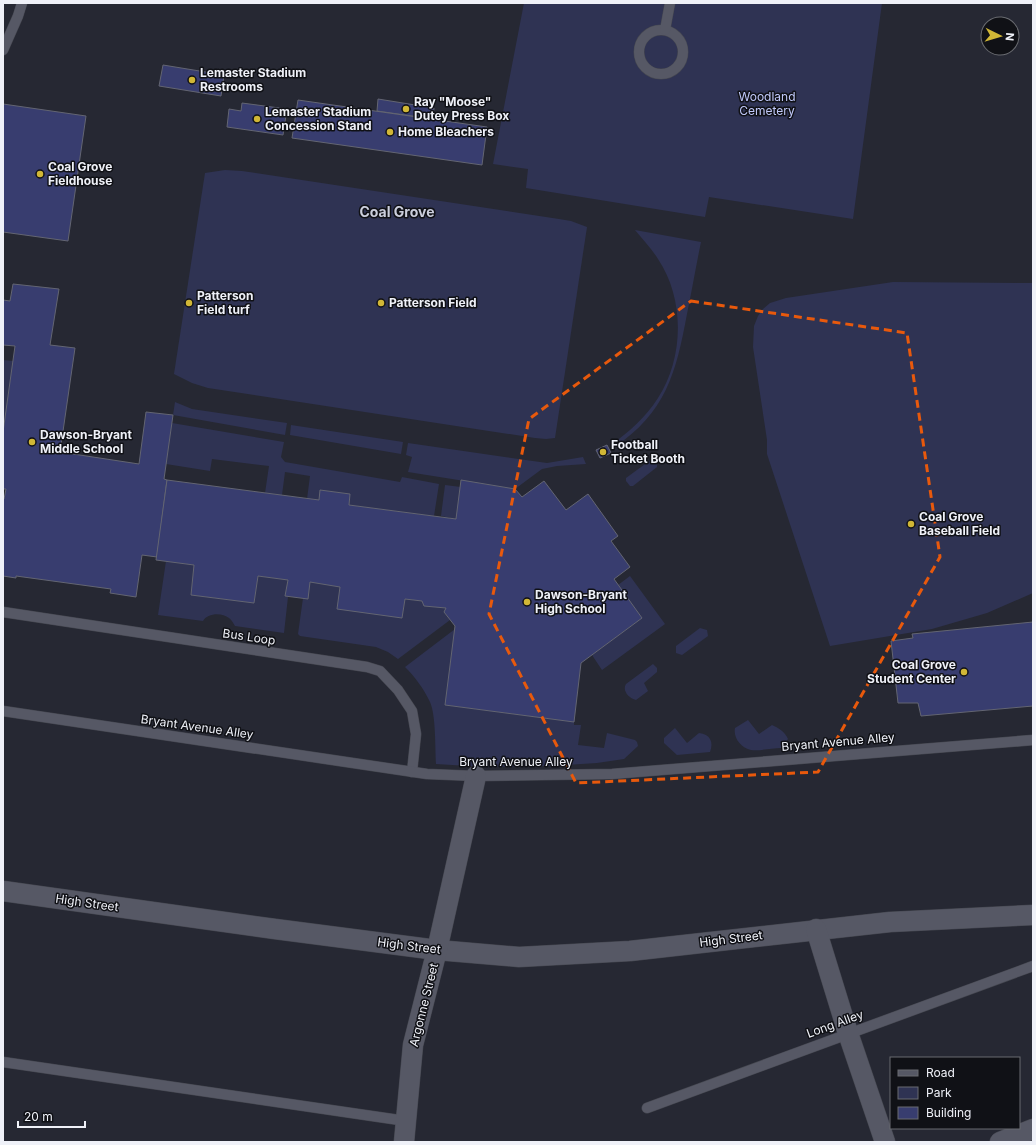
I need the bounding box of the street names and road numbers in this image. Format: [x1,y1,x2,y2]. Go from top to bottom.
street label: Bus Loop [222,625,276,648]
street label: Bryant Avenue Alley [140,711,255,742]
street label: Bryant Avenue Alley [781,729,895,754]
street label: Bryant Avenue Alley [459,754,573,769]
street label: High Street [55,891,120,914]
street label: High Street [699,927,763,950]
street label: High Street [377,934,442,957]
street label: Argonne Street [406,961,441,1048]
street label: Long Alley [804,1006,866,1041]

